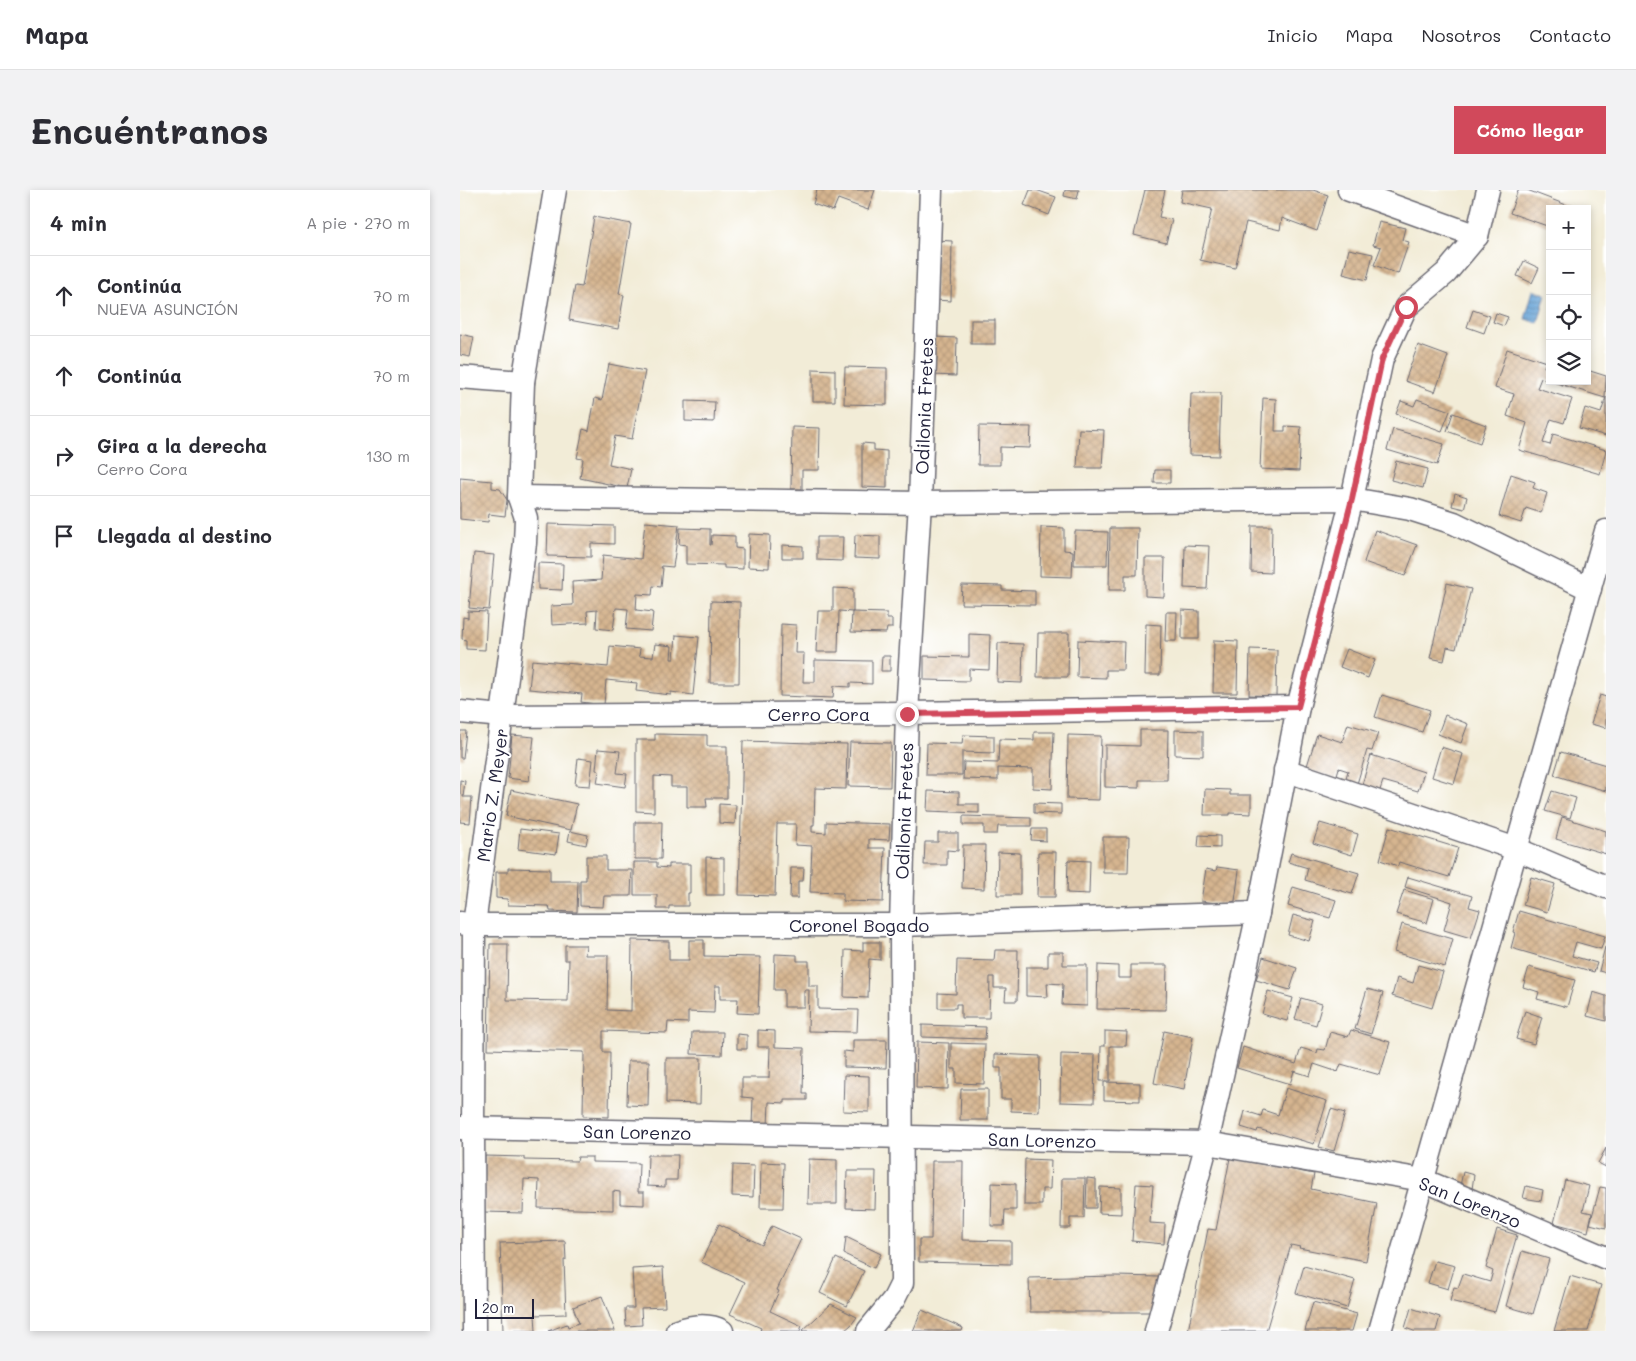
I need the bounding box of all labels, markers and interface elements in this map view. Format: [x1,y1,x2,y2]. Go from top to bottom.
text: Mapa [25,19,89,50]
text: Inicio [1267,23,1318,47]
text: Mapa [1346,23,1393,47]
text: Nosotros [1421,23,1501,47]
text: Contacto [1529,23,1611,47]
button: Cómo llegar [1454,106,1606,154]
text: Encuéntranos [30,107,269,153]
map controls [1546,205,1591,385]
button: + [1546,205,1591,250]
text: 4 min [50,209,107,236]
text: A pie · 270 m [306,212,410,233]
button: − [1546,250,1591,295]
text: Continúa [97,273,182,298]
icon: ahead [50,282,78,310]
text: 70 m [373,285,410,306]
button: locate [1546,295,1591,340]
route start [1395,296,1418,319]
text: NUEVA ASUNCIÓN [97,298,238,319]
street label: Odilonia Fretes [910,337,938,475]
button: layers [1546,340,1591,385]
icon: ahead [50,362,78,390]
text: Continúa [97,363,182,388]
text: 70 m [373,365,410,386]
text: Gira a la derecha [97,433,267,458]
icon: right [50,442,78,470]
text: 130 m [366,445,410,466]
text: Cerro Cora [97,458,188,479]
icon: arrive [50,522,78,550]
text: Llegada al destino [97,523,272,548]
street label: Cerro Cora [768,702,870,726]
route end [896,703,919,726]
street label: Mario Z. Meyer [471,727,513,863]
street label: Odilonia Fretes [890,742,918,880]
street label: Coronel Bogado [789,913,929,937]
street label: San Lorenzo [583,1119,692,1145]
street label: San Lorenzo [988,1127,1097,1153]
street label: San Lorenzo [1415,1171,1525,1233]
scale bar [475,1296,534,1319]
text: 20 m [482,1298,514,1317]

